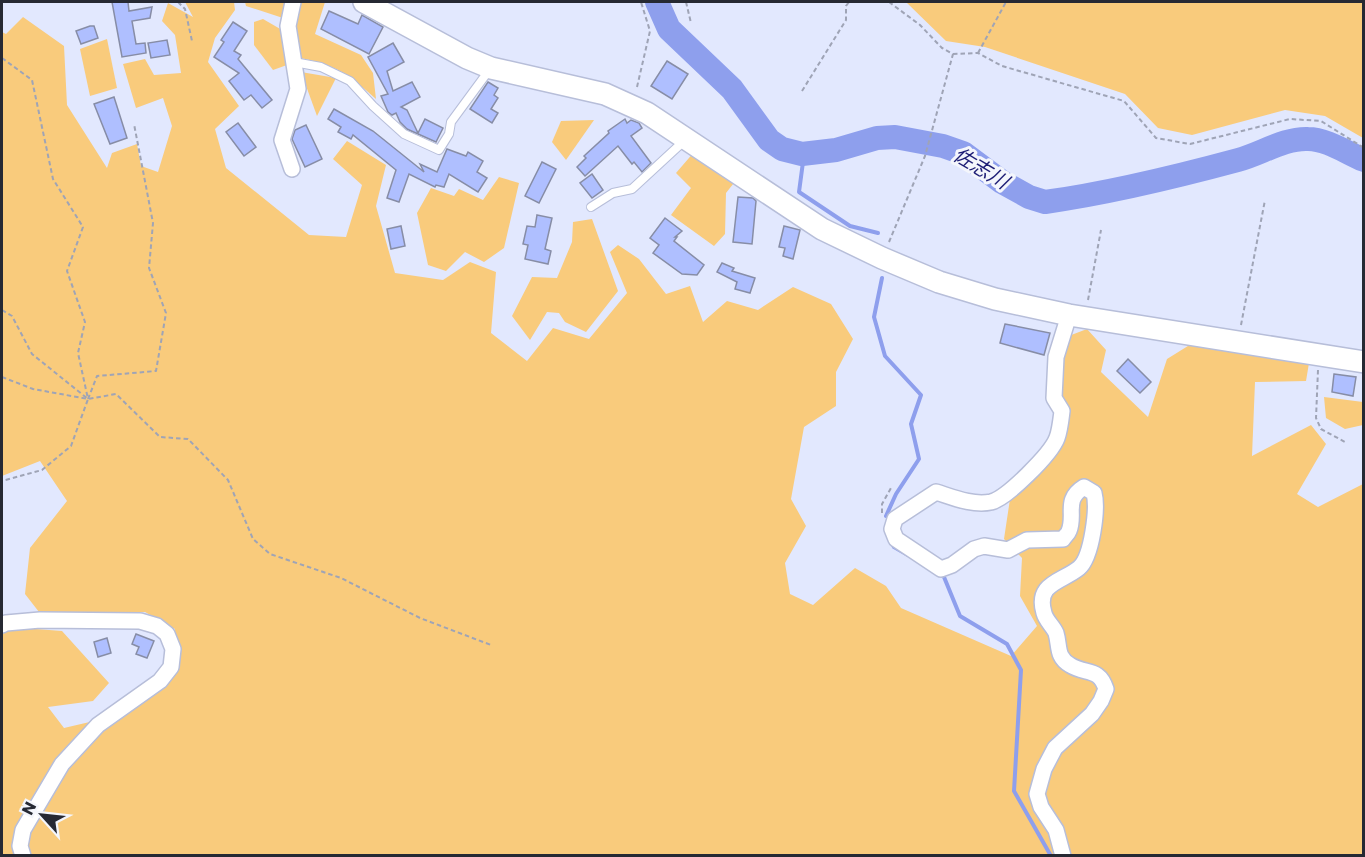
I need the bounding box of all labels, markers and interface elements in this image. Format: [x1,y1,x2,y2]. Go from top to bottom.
water label: 佐志川 [948,141,1016,196]
north arrow [12,785,72,845]
text: N [16,798,42,819]

